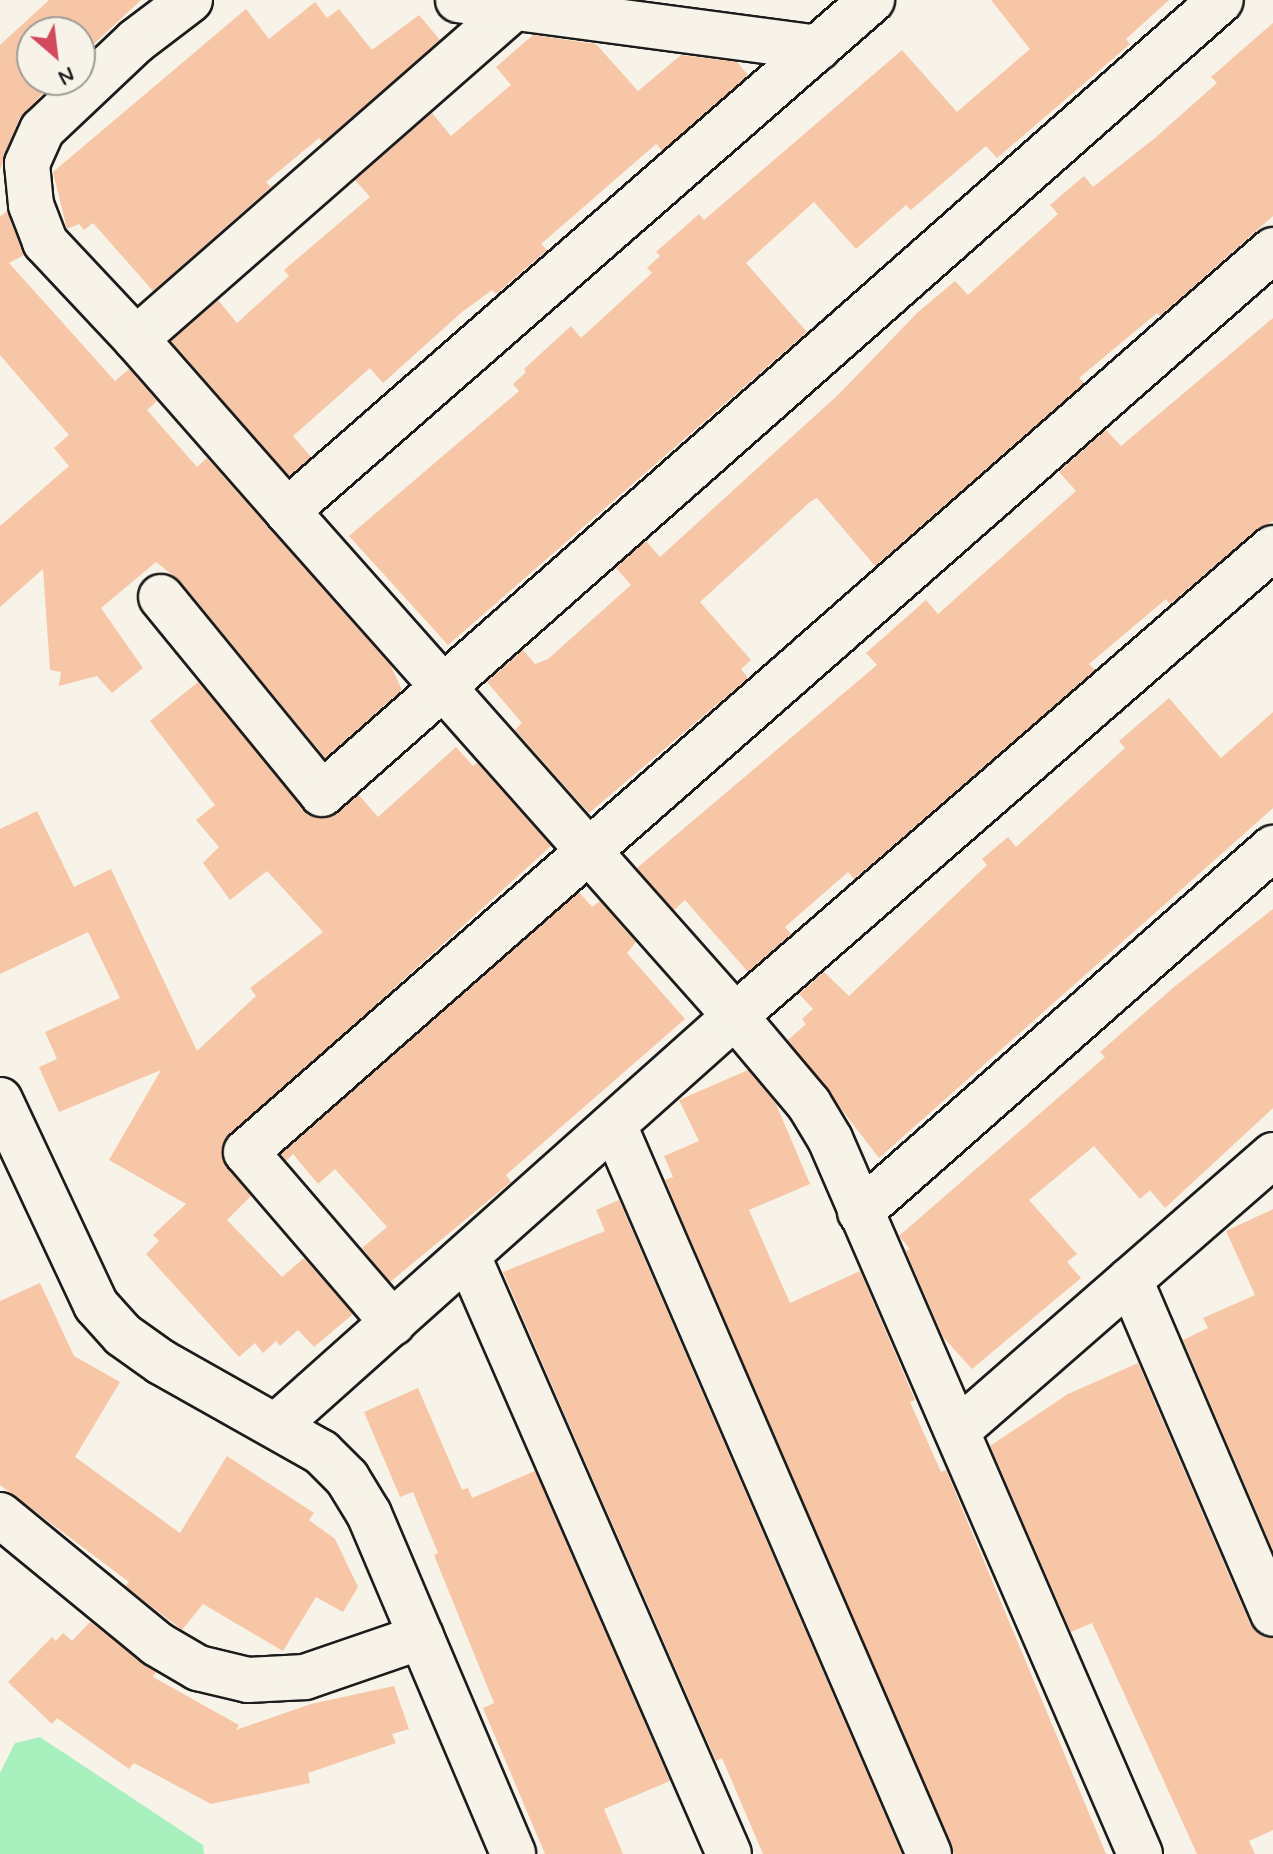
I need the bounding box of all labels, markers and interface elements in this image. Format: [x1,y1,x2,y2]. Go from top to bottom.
north arrow [16,16,96,96]
text: N [53,60,79,91]

